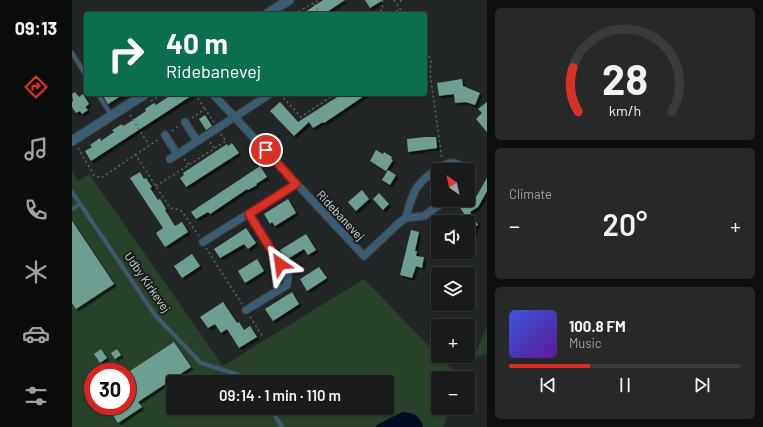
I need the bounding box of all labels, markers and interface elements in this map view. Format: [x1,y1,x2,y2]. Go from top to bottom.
text: 09:13 [15,17,57,39]
text: 40 m [166,26,228,60]
icon: right [100,28,152,80]
text: 28 [602,53,648,103]
text: Ridebanevej [166,60,261,82]
icon: directions [22,73,50,101]
text: km/h [609,101,641,118]
pin [249,133,283,167]
icon: music [22,135,50,163]
icon: arrive [255,139,277,161]
north arrow [431,163,475,207]
map controls [431,163,475,415]
text: Climate [509,186,552,202]
street label: Ridebanevej [314,187,368,243]
icon: phone [22,196,50,224]
text: 20° [603,206,647,242]
text: − [509,212,520,238]
text: + [730,212,741,238]
button: sound [431,215,475,259]
position arrow [259,243,301,285]
street label: Udby Kirkevej [122,249,174,315]
icon: climate [22,258,50,286]
button: layers [431,267,475,311]
text: 100.8 FM [569,317,626,335]
button: + [431,319,475,363]
icon: car [22,320,50,348]
text: Music [569,335,602,351]
speed limit sign: 30 [84,363,136,415]
button: − [431,371,475,415]
icon: previous [537,374,559,396]
icon: pause [614,374,636,396]
icon: next [691,374,713,396]
icon: filters [22,382,50,410]
text: 09:14 · 1 min · 110 m [219,386,341,404]

